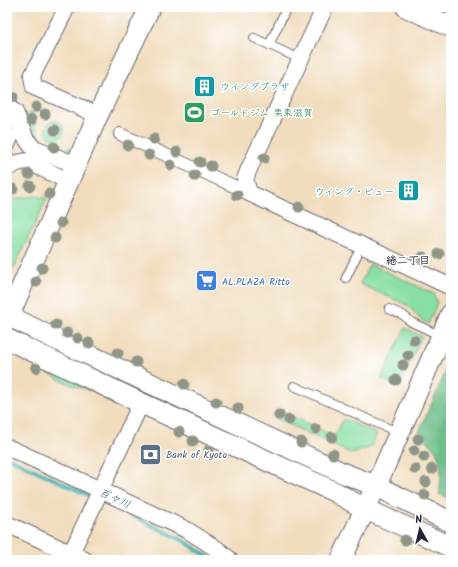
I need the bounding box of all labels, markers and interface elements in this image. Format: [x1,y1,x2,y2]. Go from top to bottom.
building icon: ウイングプラザ [191,73,217,99]
place label: ウイングプラザ [220,79,290,95]
sports icon: ゴールドジム 栗東滋賀 [182,99,208,125]
place label: ゴールドジム 栗東滋賀 [210,105,313,121]
building icon: ウイング・ビュー [396,178,422,204]
place label: ウイング・ビュー [314,184,394,200]
district label: 綣二丁目 [386,252,430,270]
supermarket icon: AL.PLAZA Ritto [194,268,220,294]
place label: AL.PLAZA Ritto [222,274,290,290]
bank icon: Bank of Kyoto [138,441,164,467]
place label: Bank of Kyoto [166,447,227,463]
water label: 百々川 [96,484,133,514]
north arrow [400,509,440,549]
text: N [414,511,423,529]

